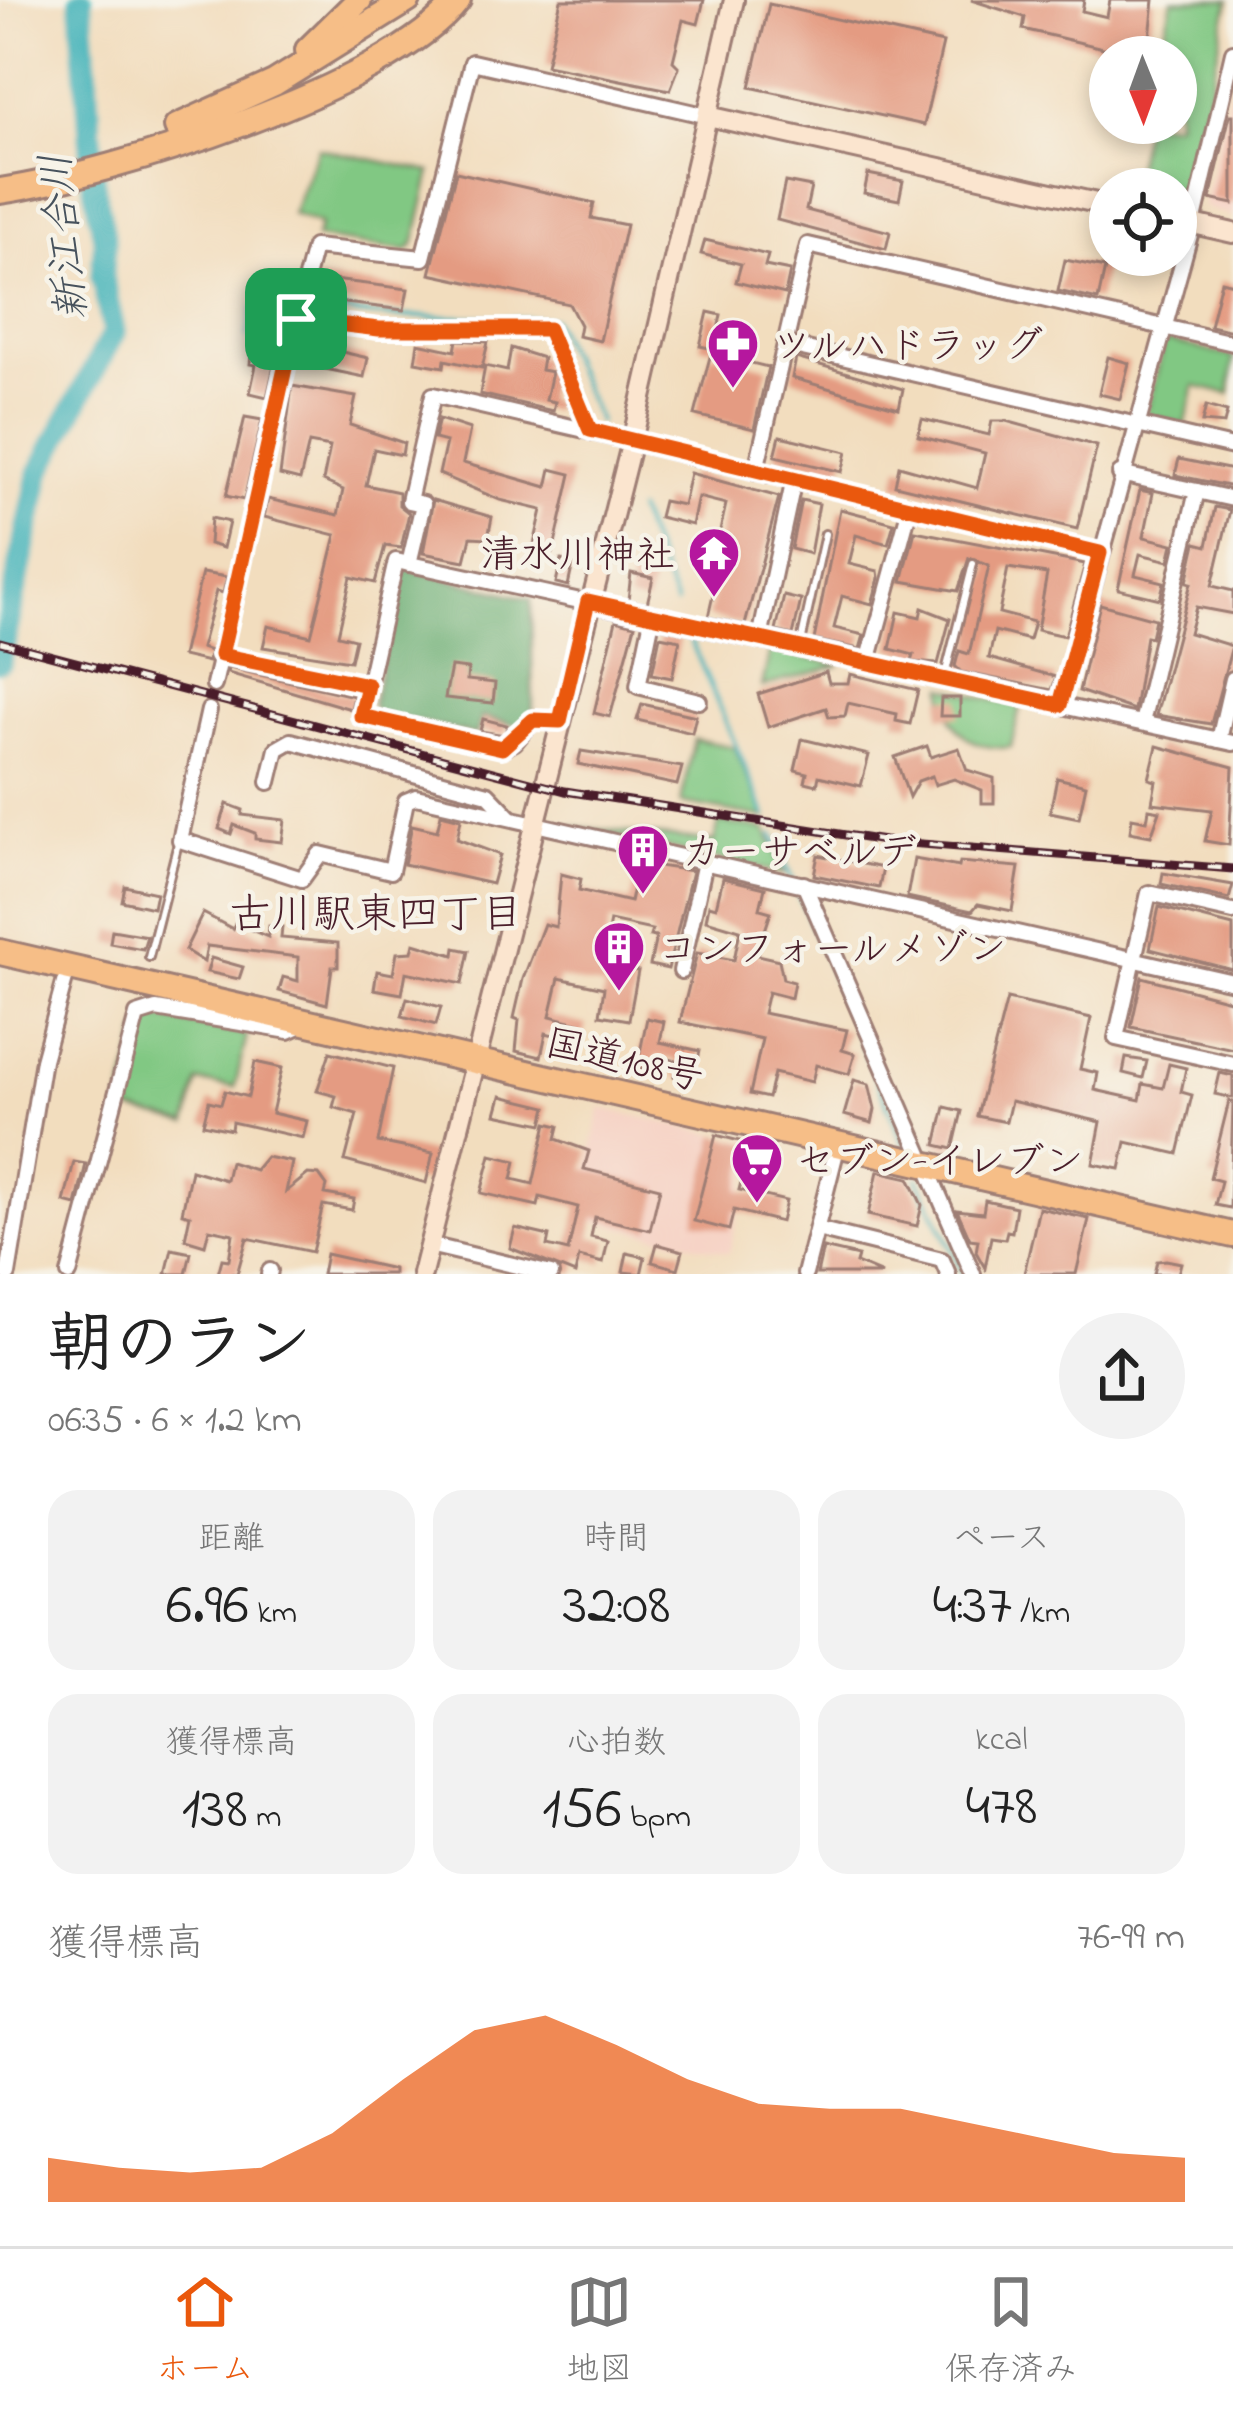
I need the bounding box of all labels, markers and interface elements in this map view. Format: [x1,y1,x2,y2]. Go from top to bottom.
north arrow [1089,36,1197,144]
map controls [1089,36,1197,276]
water label: 新江合川 [27,150,106,323]
button: locate [1089,168,1197,276]
pin [245,268,347,370]
icon: arrive [263,286,329,352]
pharmacy icon: ツルハドラッグ [705,316,761,390]
place label: ツルハドラッグ [772,320,1043,377]
temple icon: 清水川神社 [686,525,742,599]
place label: 清水川神社 [480,529,675,586]
building icon: カーサベルデ [615,822,671,896]
place label: カーサベルデ [682,826,918,883]
district label: 古川駅東四丁目 [229,886,523,947]
building icon: コンフォールメゾン [591,919,647,993]
place label: コンフォールメゾン [658,923,1007,980]
street label: 国道108号 [539,1017,709,1108]
supermarket icon: セブン-イレブン [729,1131,785,1205]
place label: セブン-イレブン [796,1135,1084,1192]
text: 朝のラン [48,1300,312,1396]
button: share [1059,1313,1185,1439]
text: 06:35 · 6 × 1.2 km [48,1393,302,1450]
text: 距離 [199,1516,265,1564]
text: 時間 [584,1516,650,1564]
text: ペース [953,1516,1050,1564]
text: 6.96 [166,1564,249,1651]
text: 32:08 [562,1564,671,1651]
text: 4:37 [933,1564,1012,1651]
text: km [249,1590,297,1638]
text: /km [1012,1590,1070,1638]
text: kcal [975,1717,1028,1765]
text: 獲得標高 [166,1720,298,1768]
text: 心拍数 [567,1720,666,1768]
text: 478 [966,1765,1037,1852]
text: 138 [181,1768,248,1855]
text: 156 [542,1768,622,1855]
text: m [248,1794,282,1842]
text: bpm [622,1794,691,1842]
text: 76–99 m [1077,1910,1185,1967]
text: 獲得標高 [48,1917,204,1974]
tab: ホーム [156,2269,254,2395]
tab: 地図 [566,2269,632,2395]
tab: 保存済み [945,2269,1077,2395]

